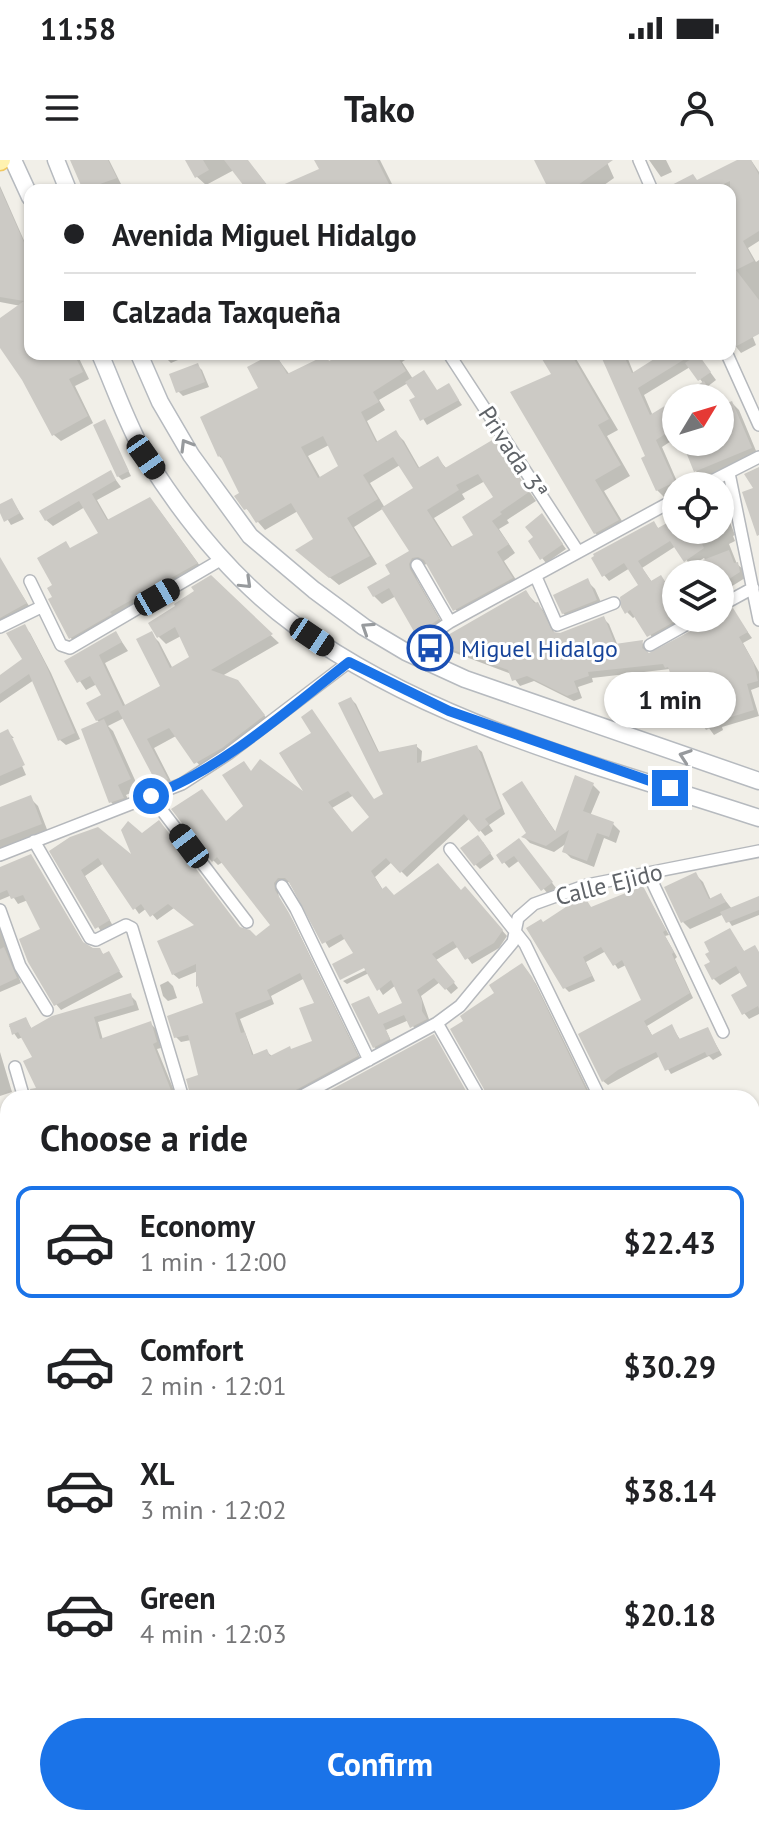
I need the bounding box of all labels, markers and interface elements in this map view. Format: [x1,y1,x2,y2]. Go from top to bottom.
text: 11:58 [40,9,116,48]
text: Tako [344,85,415,132]
icon: menu [40,86,84,130]
icon: person [675,86,719,130]
text: Avenida Miguel Hidalgo [112,215,417,254]
text: Calzada Taxqueña [112,292,341,331]
north arrow [662,384,734,456]
map controls [662,384,734,632]
street label: Privada 3ª [472,400,554,504]
car [122,430,170,484]
one-way arrow [180,439,195,454]
button: locate [662,472,734,544]
button: layers [662,560,734,632]
one-way arrow [237,573,251,588]
car [130,575,184,619]
car [285,614,339,660]
one-way arrow [361,622,375,637]
bus stop icon: Miguel Hidalgo [406,624,454,672]
place label: Miguel Hidalgo [461,633,618,664]
callout: 1 min [604,672,736,728]
text: 1 min [638,683,702,716]
one-way arrow [679,749,693,765]
route end [652,770,688,806]
route start [133,778,169,814]
car [165,820,213,872]
street label: Calle Ejido [552,856,666,912]
text: Choose a ride [40,1114,248,1161]
icon: car [44,1206,116,1278]
text: Economy [140,1206,255,1245]
text: $22.43 [624,1223,716,1262]
text: 1 min · 12:00 [140,1245,287,1278]
icon: car [44,1330,116,1402]
text: Comfort [140,1330,243,1369]
text: $30.29 [624,1347,716,1386]
text: 2 min · 12:01 [140,1369,287,1402]
icon: car [44,1454,116,1526]
text: XL [140,1454,174,1493]
text: $38.14 [624,1471,716,1510]
text: 3 min · 12:02 [140,1493,287,1526]
icon: car [44,1578,116,1650]
text: Green [140,1578,215,1617]
text: $20.18 [624,1595,716,1634]
text: 4 min · 12:03 [140,1617,287,1650]
button: Confirm [40,1718,720,1810]

